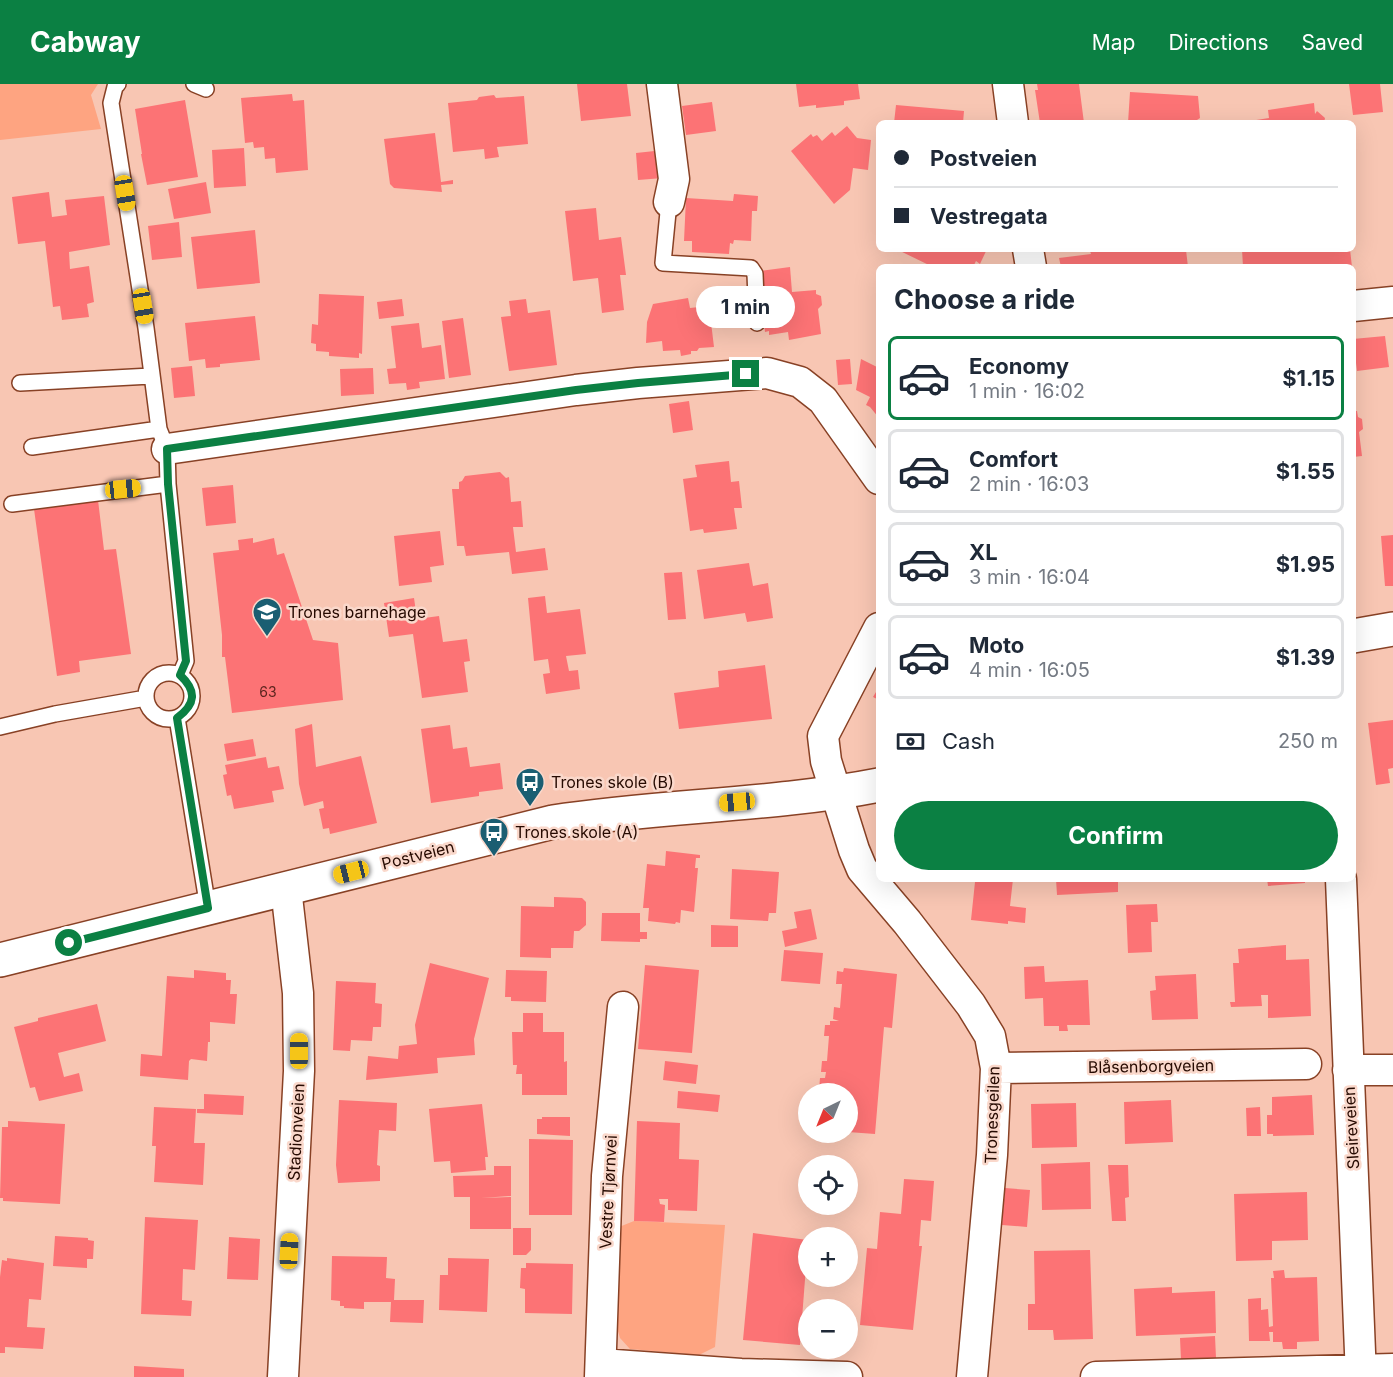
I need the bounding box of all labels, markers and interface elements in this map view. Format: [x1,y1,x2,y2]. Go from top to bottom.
text: Cabway [30,25,141,59]
text: Map [1092,30,1135,55]
text: Directions [1168,30,1269,55]
text: Saved [1302,30,1363,55]
text: Postveien [930,145,1037,171]
car [113,174,137,212]
text: Vestregata [930,203,1048,229]
text: Choose a ride [894,283,1075,316]
car [131,287,155,325]
callout: 1 min [696,287,795,329]
text: 1 min [721,295,770,319]
icon: car [897,351,951,405]
text: Economy [969,353,1069,379]
route end [732,360,759,387]
text: $1.15 [1282,365,1335,391]
text: 1 min · 16:02 [969,379,1085,403]
icon: car [897,444,951,498]
text: Comfort [969,446,1058,472]
text: $1.55 [1276,458,1335,484]
text: 2 min · 16:03 [969,472,1089,496]
car [104,478,142,500]
icon: car [897,537,951,591]
text: XL [969,539,998,565]
text: $1.95 [1276,551,1335,577]
text: 3 min · 16:04 [969,565,1090,589]
school or university icon: Trones barnehage [251,596,283,638]
place label: Trones barnehage [288,602,426,622]
icon: car [897,630,951,684]
text: Moto [969,632,1024,658]
text: $1.39 [1276,644,1335,670]
text: 4 min · 16:05 [969,658,1090,682]
house number: 63 [259,683,277,700]
icon: cash [894,725,927,758]
text: Cash [942,728,995,754]
text: 250 m [1278,729,1338,753]
bus stop icon: Trones skole (B) [514,766,546,808]
place label: Trones skole (B) [551,772,674,792]
car [718,791,756,813]
button: Confirm [894,801,1338,870]
bus stop icon: Trones skole (A) [478,816,510,858]
place label: Trones skole (A) [515,822,638,842]
street label: Postveien [379,836,457,874]
car [331,859,371,885]
route start [55,929,82,956]
car [290,1033,308,1069]
street label: Blåsenborgveien [1088,1055,1214,1077]
street label: Tronesgeilen [980,1066,1004,1164]
street label: Stadionveien [283,1083,309,1181]
north arrow [798,1083,858,1143]
map controls [798,1083,858,1359]
street label: Sleireveien [1339,1086,1363,1170]
street label: Vestre Tjørnvei [595,1135,621,1249]
button: locate [798,1155,858,1215]
button: + [798,1227,858,1287]
car [279,1233,299,1269]
button: − [798,1299,858,1359]

